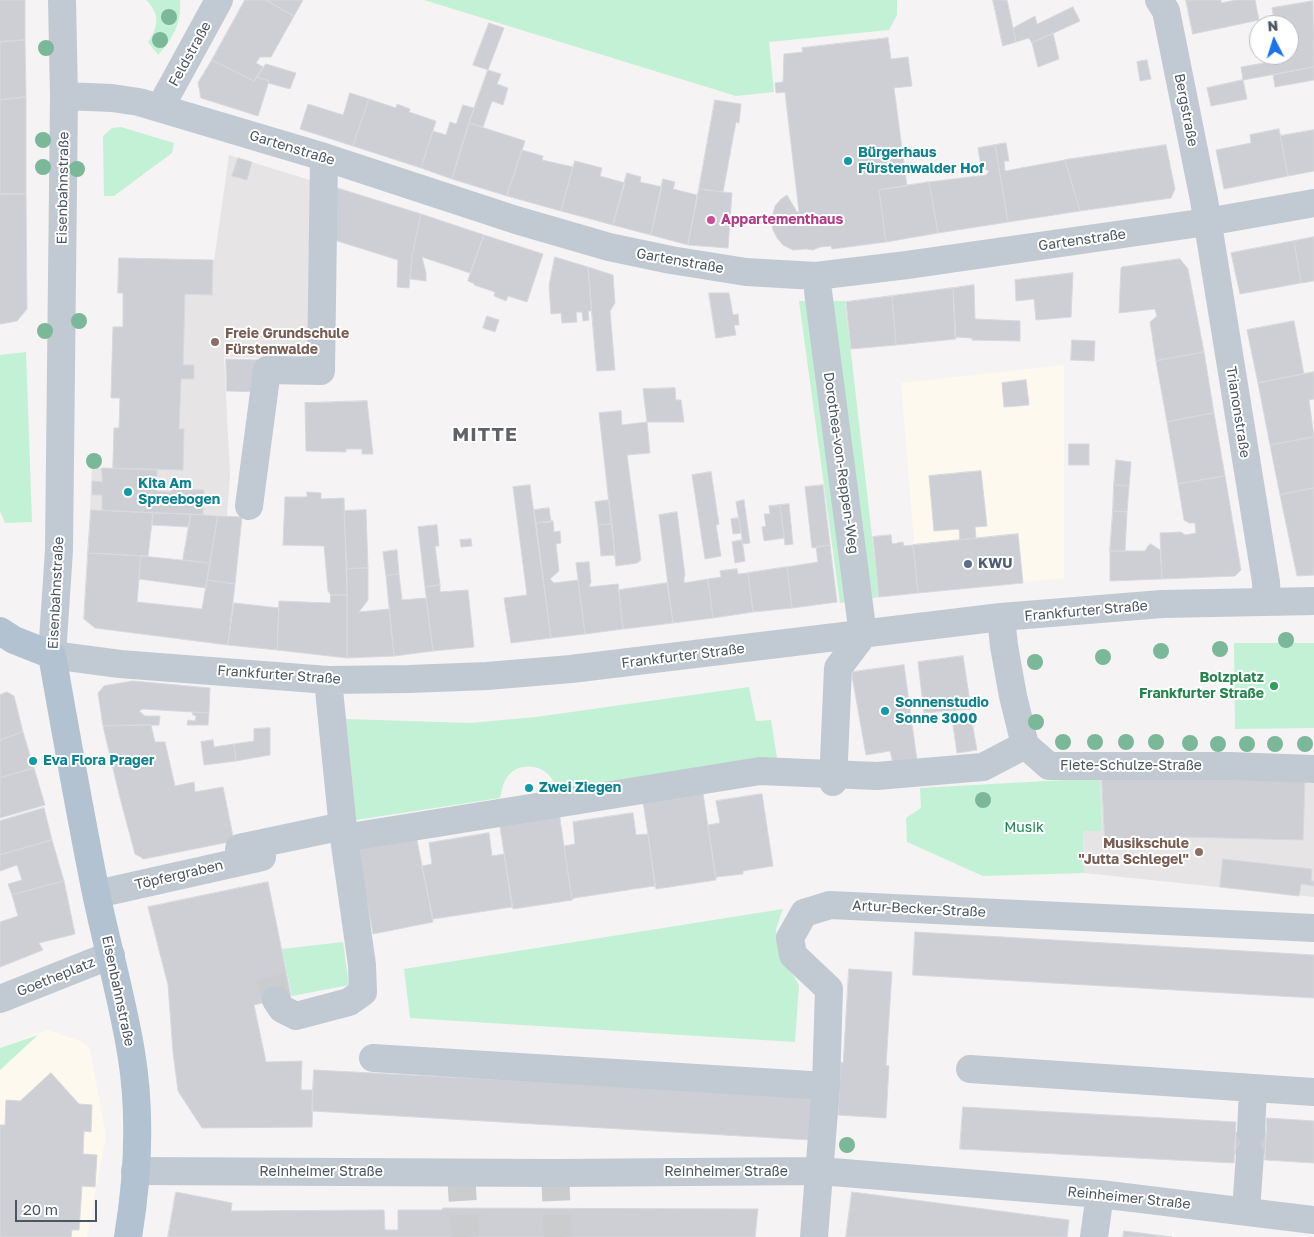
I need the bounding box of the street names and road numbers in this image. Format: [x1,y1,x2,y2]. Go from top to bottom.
street label: Feldstraße [165,19,215,89]
street label: Bergstraße [1171,72,1201,148]
street label: Gartenstraße [247,127,337,169]
street label: Eisenbahnstraße [54,132,72,244]
street label: Gartenstraße [1037,226,1127,254]
street label: Gartenstraße [635,245,725,277]
street label: Trianonstraße [1222,365,1254,459]
street label: Dorothea-von-Reppen-Weg [820,371,862,555]
street label: Eisenbahnstraße [45,536,67,650]
street label: Frankfurter Straße [1024,597,1148,625]
street label: Frankfurter Straße [621,640,745,672]
street label: Frankfurter Straße [217,662,341,688]
street label: Fiete-Schulze-Straße [1060,758,1202,774]
street label: Töpfergraben [133,857,225,893]
street label: Artur-Becker-Straße [852,897,986,921]
street label: Eisenbahnstraße [98,934,138,1048]
street label: Goetheplatz [15,954,97,1000]
street label: Reinheimer Straße [259,1164,383,1180]
street label: Reinheimer Straße [664,1164,788,1180]
street label: Reinheimer Straße [1067,1183,1191,1213]

